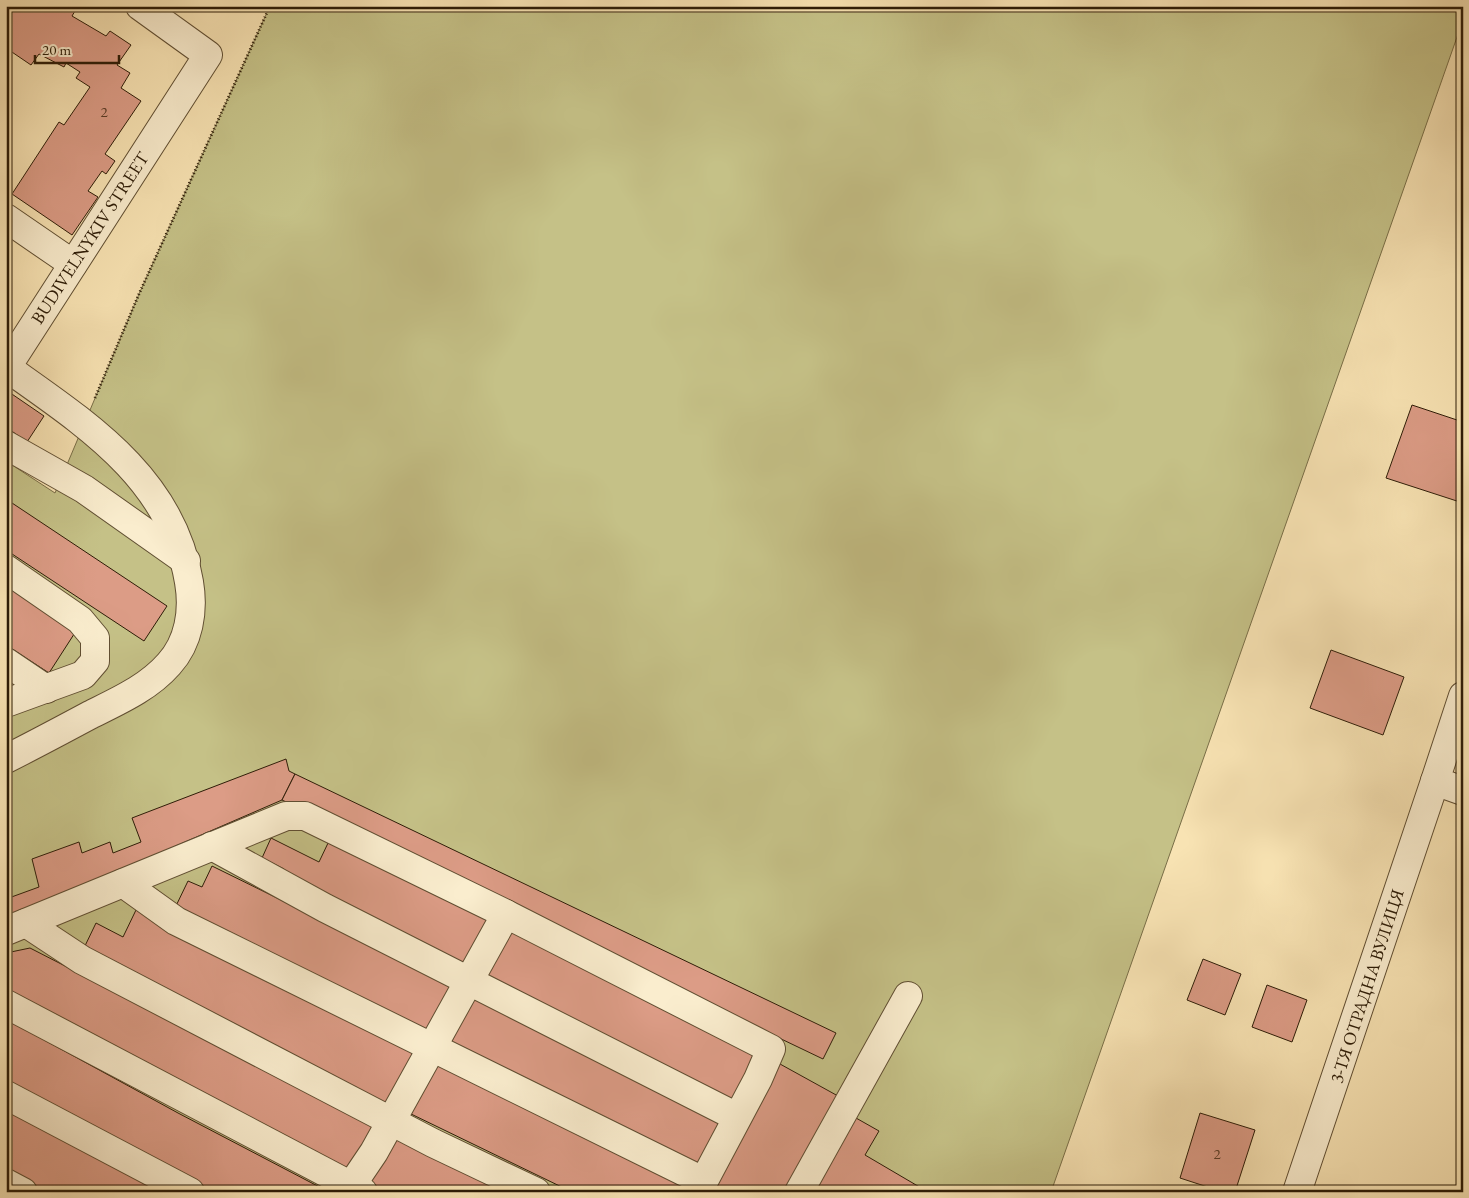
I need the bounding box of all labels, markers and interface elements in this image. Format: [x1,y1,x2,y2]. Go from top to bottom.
scale bar [35,32,119,64]
text: 20 m [42,40,71,59]
house number: 2 [100,102,108,121]
street label: BUDIVELNYKIV STREET [25,147,154,328]
street label: 3-ТЯ ОТРАДНА ВУЛИЦЯ [1324,886,1409,1086]
house number: 2 [1213,1144,1221,1163]

